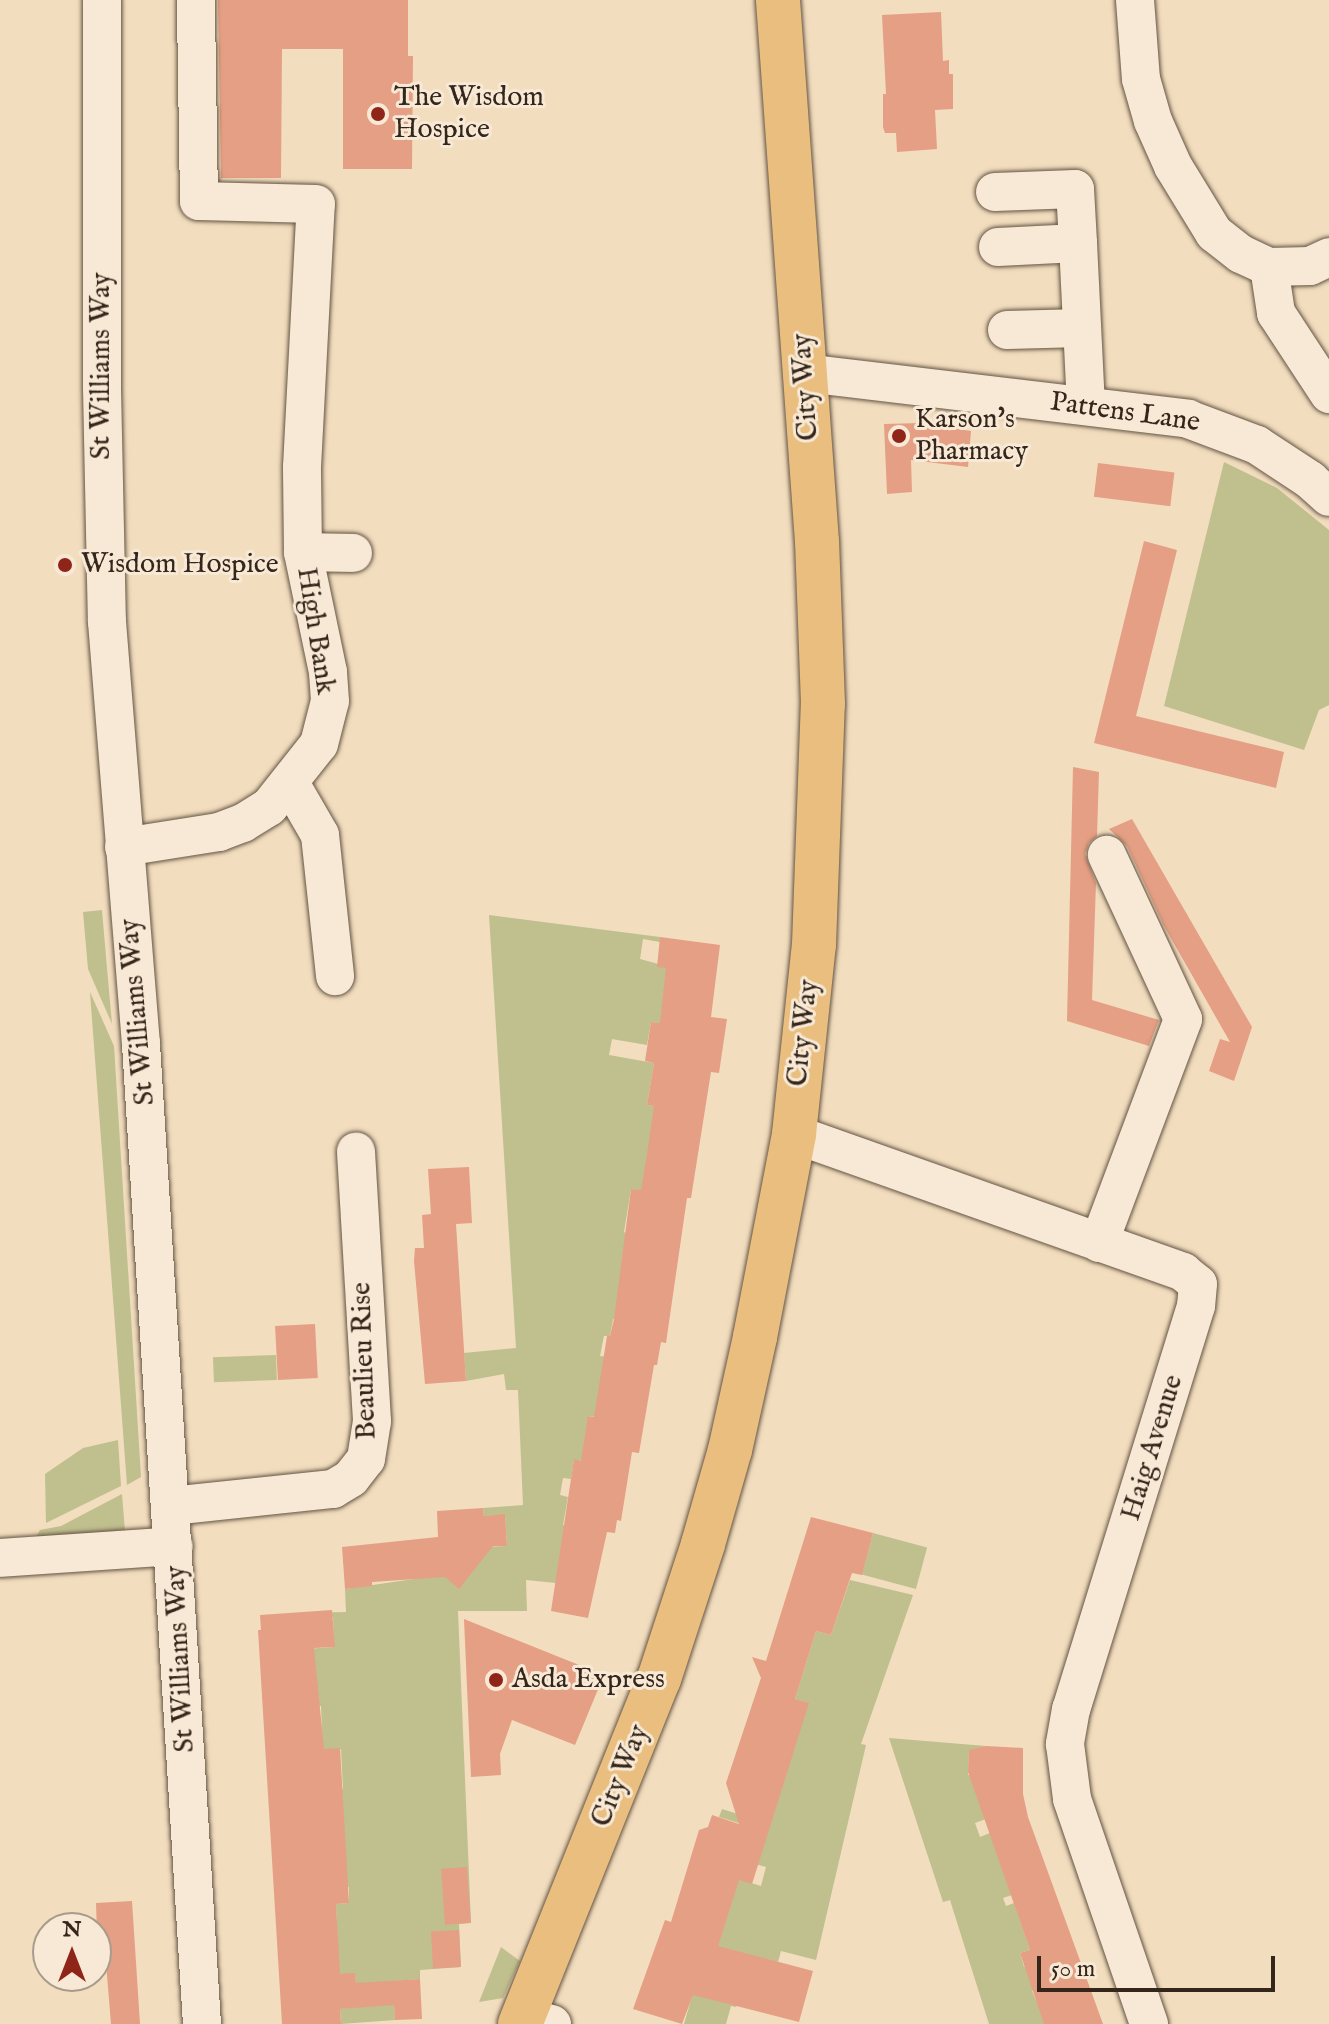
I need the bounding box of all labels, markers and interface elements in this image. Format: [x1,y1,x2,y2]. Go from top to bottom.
place label: The Wisdom Hospice [394,81,544,147]
marker: The Wisdom Hospice [369,105,387,123]
street label: St Williams Way [85,272,119,460]
street label: City Way [785,332,827,442]
street label: Pattens Lane [1048,386,1202,440]
place label: Karson's Pharmacy [915,403,1028,469]
marker: Karson's Pharmacy [890,427,908,445]
place label: Wisdom Hospice [81,548,279,582]
marker: Wisdom Hospice [56,556,74,574]
street label: High Bank [288,565,342,697]
street label: St Williams Way [113,917,163,1107]
street label: City Way [782,978,826,1088]
street label: Beaulieu Rise [345,1282,385,1440]
street label: Haig Avenue [1115,1371,1191,1525]
street label: St Williams Way [159,1565,203,1753]
place label: Asda Express [512,1663,665,1697]
marker: Asda Express [487,1671,505,1689]
street label: City Way [585,1720,657,1832]
north arrow [32,1912,112,1992]
text: N [62,1916,82,1944]
scale bar [1041,1940,1279,1990]
text: 50 m [1051,1954,1095,1985]

